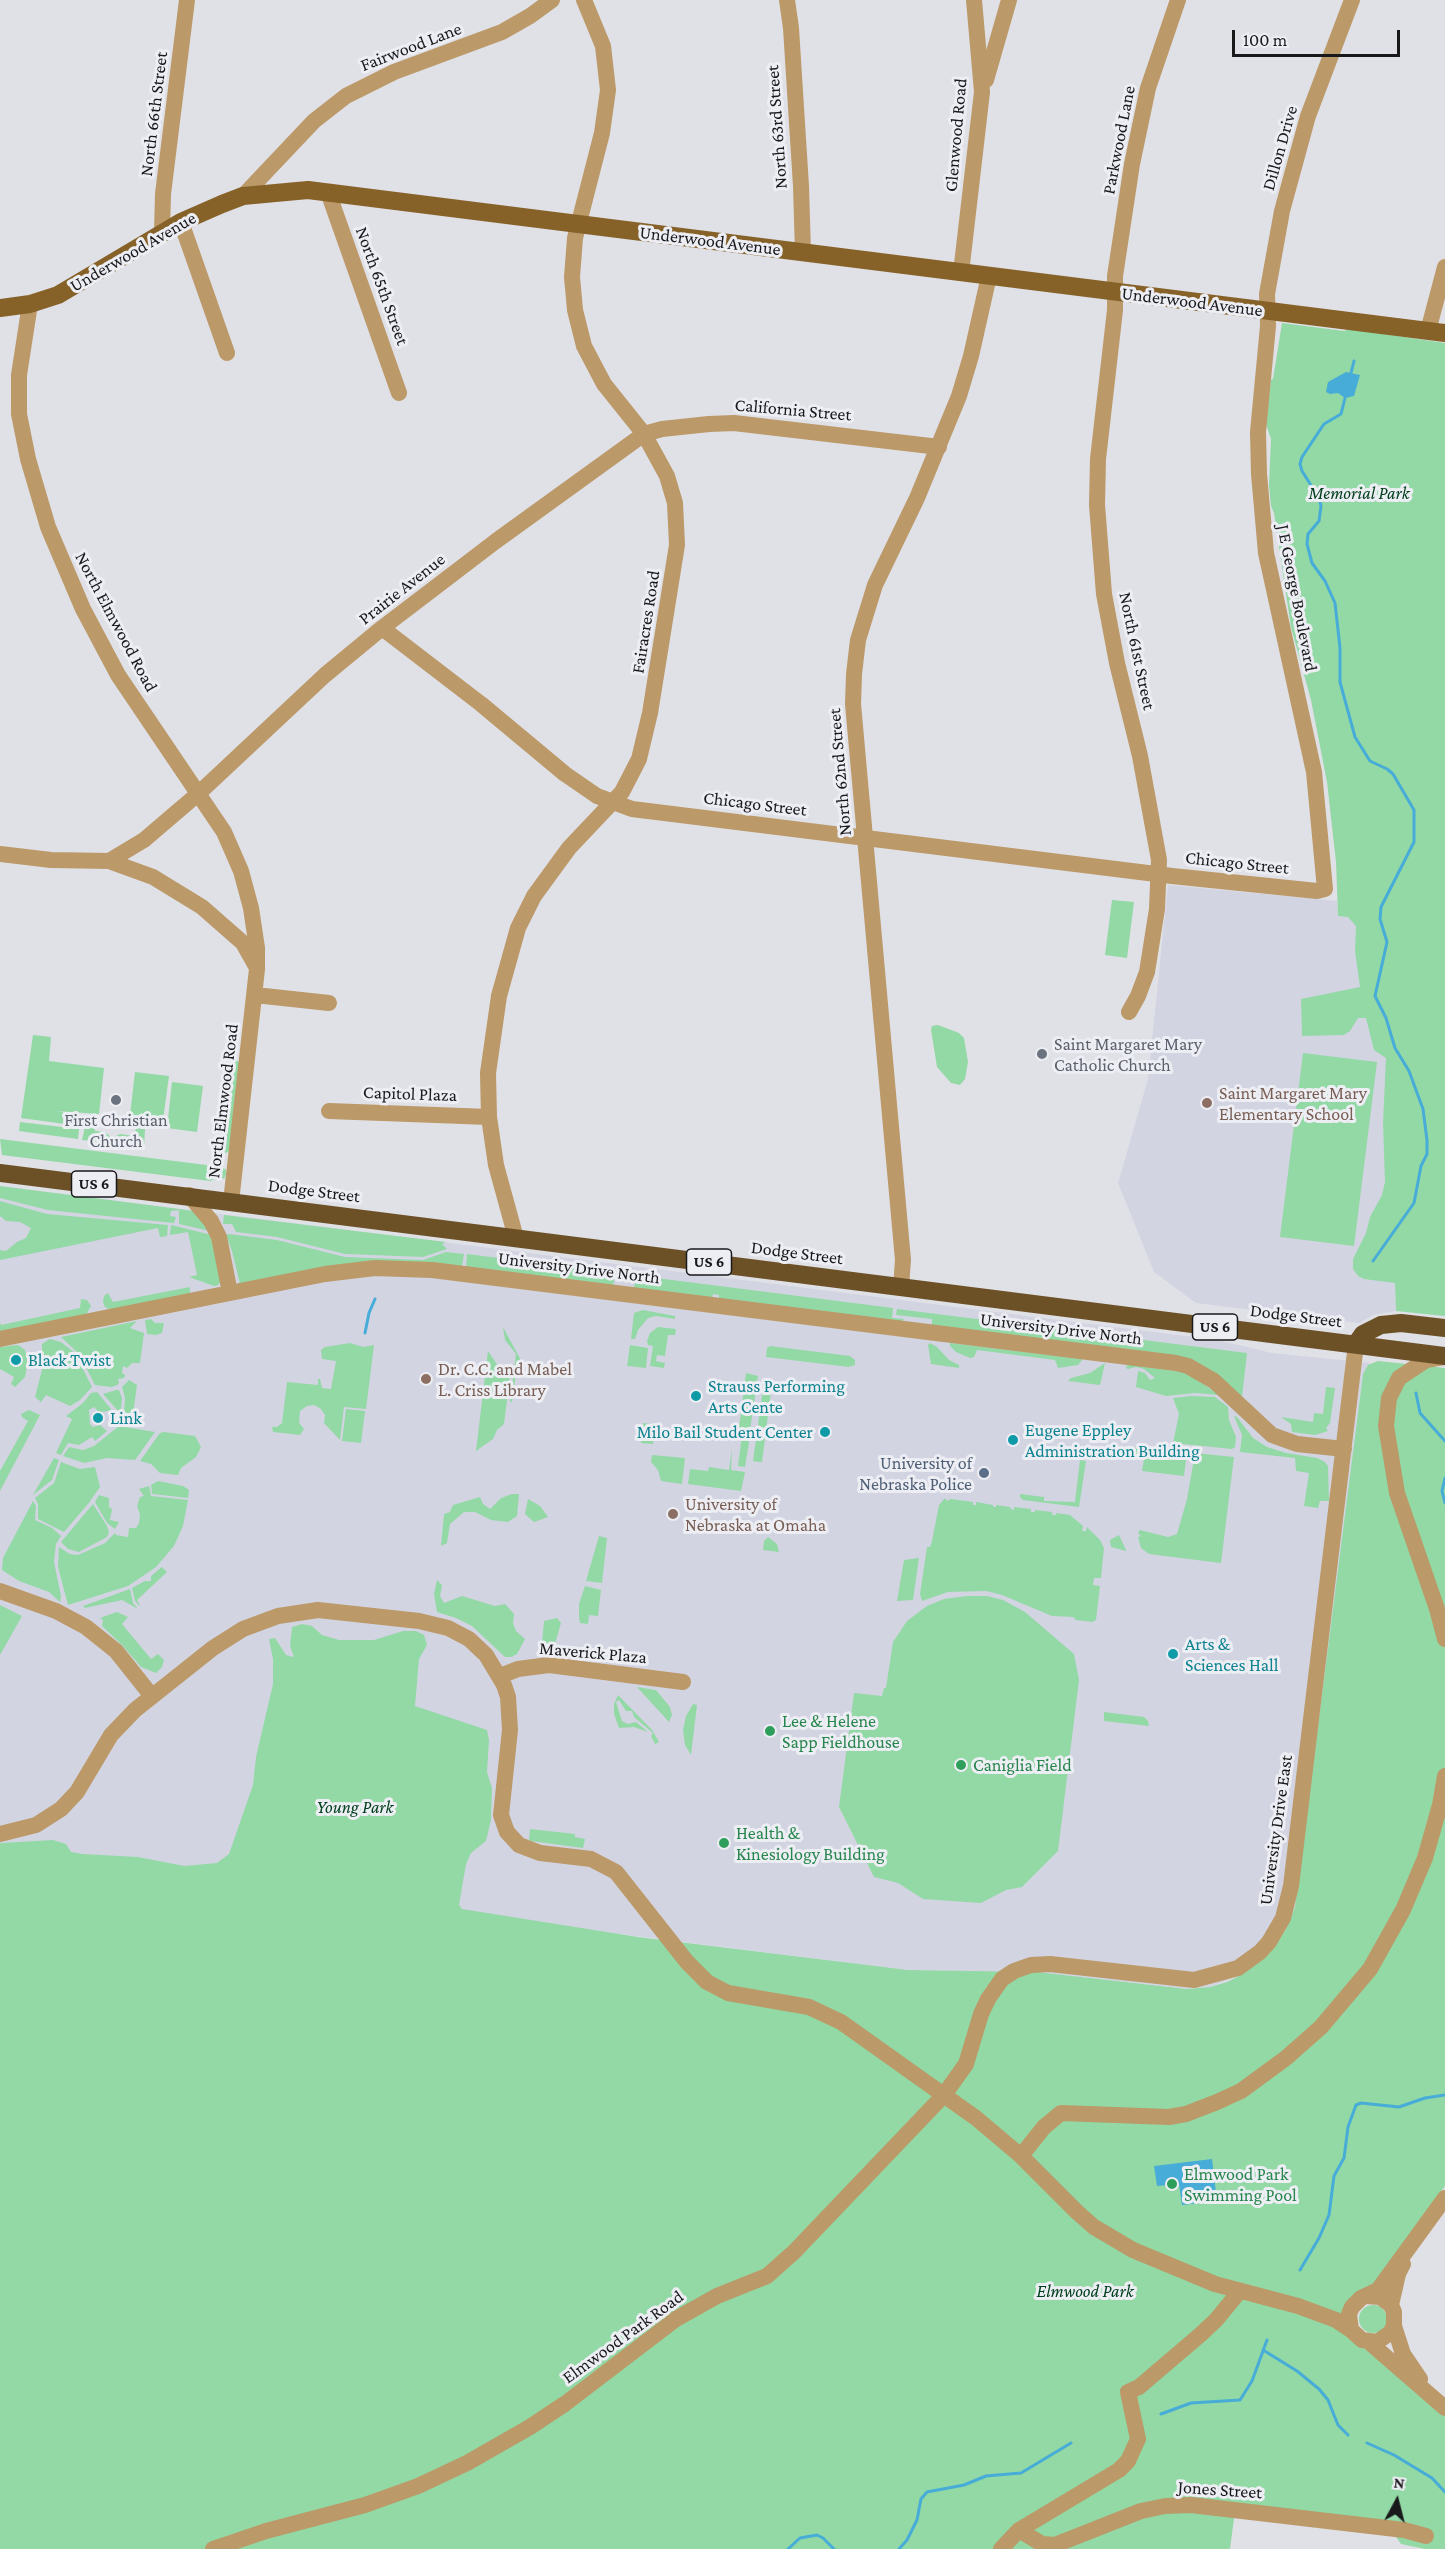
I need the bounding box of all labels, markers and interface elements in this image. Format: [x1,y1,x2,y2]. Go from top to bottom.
street label: Fairwood Lane [357,18,465,76]
scale bar [1235,18,1403,56]
text: 100 m [1243,30,1287,50]
street label: North 66th Street [136,50,172,178]
street label: North 63rd Street [762,64,792,190]
street label: Glenwood Road [940,77,972,193]
street label: Parkwood Lane [1098,84,1140,196]
street label: Dillon Drive [1258,103,1302,193]
street label: Underwood Avenue [66,207,200,297]
street label: Underwood Avenue [638,222,782,260]
street label: North 65th Street [351,224,413,348]
street label: Underwood Avenue [1120,283,1264,321]
street label: California Street [734,394,852,426]
park label: Memorial Park [1308,482,1410,504]
street label: J E George Boulevard [1272,523,1322,673]
street label: North Elmwood Road [70,548,162,696]
street label: Prairie Avenue [355,549,449,629]
street label: Fairacres Road [627,569,665,675]
street label: North 61st Street [1114,590,1160,712]
street label: North 62nd Street [824,707,856,837]
street label: Chicago Street [702,787,808,821]
street label: Chicago Street [1184,847,1290,879]
street label: North Elmwood Road [203,1023,243,1179]
place label: Saint Margaret Mary Catholic Church [1054,1033,1202,1076]
marker: Saint Margaret Mary Catholic Church [1035,1047,1049,1061]
street label: Capitol Plaza [363,1082,457,1106]
place label: Saint Margaret Mary Elementary School [1219,1082,1367,1124]
marker: First Christian Church [109,1093,123,1107]
marker: Saint Margaret Mary Elementary School [1200,1096,1214,1110]
place label: First Christian Church [64,1109,168,1152]
road number: US 6 [72,1171,116,1197]
street label: Dodge Street [267,1175,361,1207]
street label: Dodge Street [750,1237,844,1269]
street label: University Drive North [497,1247,661,1289]
road number: US 6 [686,1249,732,1275]
street label: Dodge Street [1249,1300,1343,1332]
street label: University Drive North [979,1308,1143,1350]
road number: US 6 [1192,1314,1238,1340]
place label: Black Twist [28,1349,111,1371]
marker: Black Twist [9,1353,23,1367]
place label: Dr. C.C. and Mabel L. Criss Library [438,1358,572,1400]
marker: Dr. C.C. and Mabel L. Criss Library [419,1372,433,1386]
place label: Strauss Performing Arts Cente [708,1375,845,1418]
marker: Strauss Performing Arts Cente [689,1389,703,1403]
place label: Link [110,1407,142,1429]
marker: Link [91,1411,105,1425]
place label: Eugene Eppley Administration Building [1025,1419,1200,1462]
place label: Milo Bail Student Center [637,1421,813,1443]
marker: Milo Bail Student Center [818,1425,832,1439]
marker: Eugene Eppley Administration Building [1006,1433,1020,1447]
place label: University of Nebraska Police [859,1452,972,1494]
marker: University of Nebraska Police [977,1466,991,1480]
place label: University of Nebraska at Omaha [685,1493,826,1536]
marker: University of Nebraska at Omaha [666,1507,680,1521]
place label: Arts & Sciences Hall [1185,1633,1279,1676]
street label: Maverick Plaza [538,1638,648,1668]
marker: Arts & Sciences Hall [1166,1647,1180,1661]
place label: Lee & Helene Sapp Fieldhouse [782,1710,900,1752]
marker: Lee & Helene Sapp Fieldhouse [763,1724,777,1738]
place label: Caniglia Field [973,1754,1072,1776]
street label: University Drive East [1255,1754,1297,1906]
marker: Caniglia Field [954,1758,968,1772]
park label: Young Park [317,1796,393,1818]
place label: Health & Kinesiology Building [736,1822,885,1864]
marker: Health & Kinesiology Building [717,1836,731,1850]
place label: Elmwood Park Swimming Pool [1184,2163,1297,2206]
marker: Elmwood Park Swimming Pool [1165,2177,1179,2191]
park label: Elmwood Park [1036,2280,1134,2302]
street label: Elmwood Park Road [558,2286,688,2388]
north arrow [1367,2471,1427,2531]
text: N [1393,2474,1406,2492]
street label: Jones Street [1177,2476,1263,2504]

